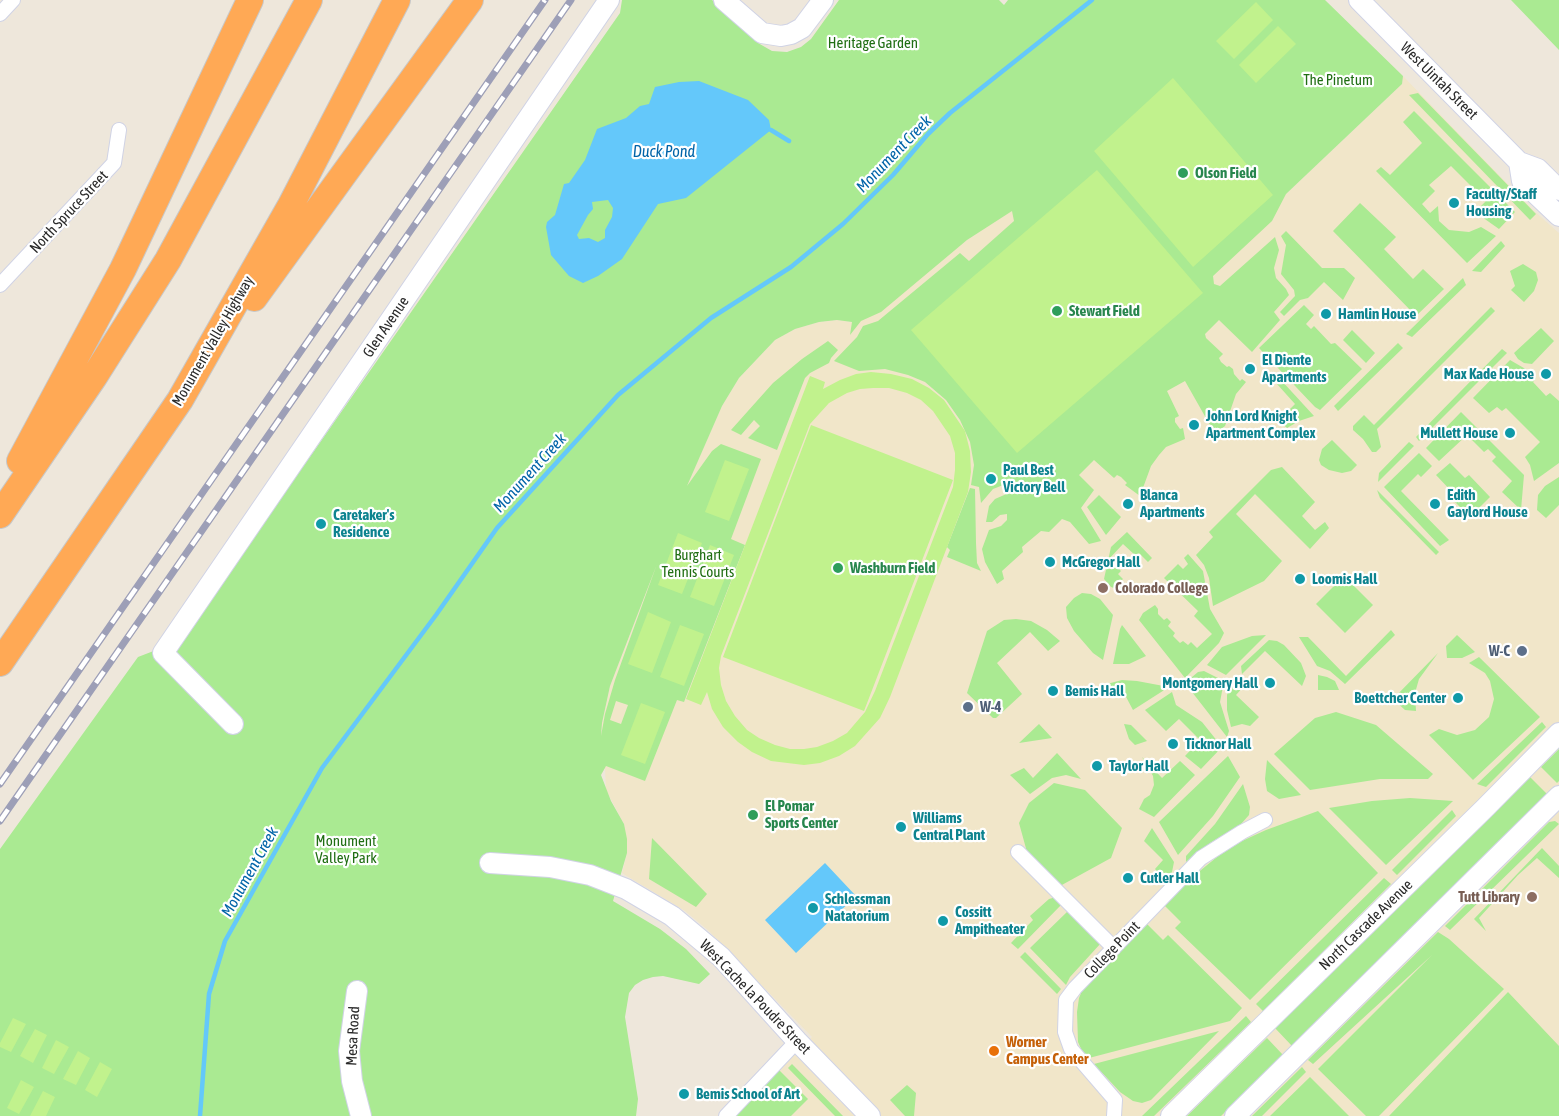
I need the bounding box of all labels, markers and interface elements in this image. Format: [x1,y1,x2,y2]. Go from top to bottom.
park label: Heritage Garden [828,34,918,52]
street label: West Uintah Street [1397,39,1481,123]
park label: The Pinetum [1303,71,1373,89]
water label: Monument Creek [852,111,936,197]
water label: Duck Pond [633,142,695,162]
place label: Olson Field [1195,164,1257,182]
marker: Olson Field [1176,166,1190,180]
street label: North Spruce Street [26,167,112,257]
place label: Faculty/Staff Housing [1466,185,1537,220]
marker: Faculty/Staff Housing [1447,196,1461,210]
street label: Monument Valley Highway [168,273,258,409]
street label: Glen Avenue [359,293,413,361]
place label: Stewart Field [1069,302,1140,320]
marker: Stewart Field [1050,304,1064,318]
place label: Hamlin House [1338,305,1416,323]
marker: Hamlin House [1319,307,1333,321]
place label: El Diente Apartments [1262,351,1327,386]
marker: El Diente Apartments [1243,362,1257,376]
place label: Max Kade House [1444,365,1534,383]
marker: Max Kade House [1539,367,1553,381]
place label: John Lord Knight Apartment Complex [1206,407,1316,442]
marker: John Lord Knight Apartment Complex [1187,418,1201,432]
place label: Mullett House [1420,424,1498,442]
marker: Mullett House [1503,426,1517,440]
water label: Monument Creek [489,430,571,516]
place label: Paul Best Victory Bell [1003,461,1065,496]
marker: Paul Best Victory Bell [984,472,998,486]
place label: Blanca Apartments [1140,486,1205,521]
place label: Edith Gaylord House [1447,486,1528,521]
marker: Blanca Apartments [1121,497,1135,511]
marker: Edith Gaylord House [1428,497,1442,511]
place label: Caretaker's Residence [333,506,395,541]
marker: Caretaker's Residence [314,517,328,531]
park label: Burghart Tennis Courts [662,546,734,581]
place label: McGregor Hall [1062,553,1140,571]
marker: McGregor Hall [1043,555,1057,569]
place label: Washburn Field [850,559,935,577]
marker: Washburn Field [831,561,845,575]
place label: Loomis Hall [1312,570,1377,588]
marker: Loomis Hall [1293,572,1307,586]
place label: Colorado College [1115,579,1208,597]
marker: Colorado College [1096,581,1110,595]
place label: W-C [1489,642,1510,660]
marker: W-C [1515,644,1529,658]
place label: Montgomery Hall [1162,674,1258,692]
marker: Montgomery Hall [1263,676,1277,690]
place label: Bemis Hall [1065,682,1124,700]
marker: Bemis Hall [1046,684,1060,698]
place label: Boettcher Center [1354,689,1446,707]
marker: Boettcher Center [1451,691,1465,705]
place label: W-4 [980,698,1002,716]
marker: W-4 [961,700,975,714]
place label: Ticknor Hall [1185,735,1251,753]
marker: Ticknor Hall [1166,737,1180,751]
place label: Taylor Hall [1109,757,1169,775]
marker: Taylor Hall [1090,759,1104,773]
place label: El Pomar Sports Center [765,797,838,832]
marker: El Pomar Sports Center [746,808,760,822]
place label: Williams Central Plant [913,809,985,844]
marker: Williams Central Plant [894,820,908,834]
water label: Monument Creek [217,824,283,920]
park label: Monument Valley Park [315,832,377,867]
place label: Cutler Hall [1140,869,1199,887]
marker: Cutler Hall [1121,871,1135,885]
street label: North Cascade Avenue [1316,876,1416,974]
place label: Tutt Library [1458,888,1520,906]
place label: Schlessman Natatorium [825,890,890,925]
marker: Tutt Library [1525,890,1539,904]
marker: Schlessman Natatorium [806,901,820,915]
place label: Cossitt Ampitheater [955,903,1024,938]
marker: Cossitt Ampitheater [936,914,950,928]
street label: College Point [1080,918,1144,982]
street label: West Cache la Poudre Street [696,936,814,1058]
street label: Mesa Road [342,1006,364,1066]
place label: Worner Campus Center [1006,1033,1088,1068]
marker: Worner Campus Center [987,1044,1001,1058]
place label: Bemis School of Art [696,1085,800,1103]
marker: Bemis School of Art [677,1087,691,1101]

